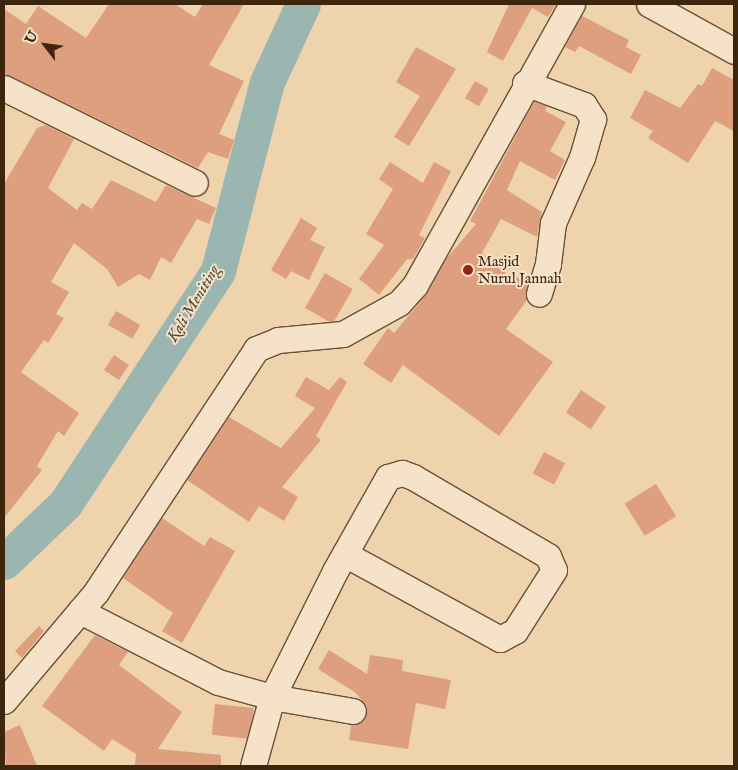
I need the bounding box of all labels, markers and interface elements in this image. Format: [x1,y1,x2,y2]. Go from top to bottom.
north arrow [20,20,70,70]
text: U [21,28,43,47]
place label: Masjid Nurul Jannah [478,252,562,287]
water label: Kali Meniting [164,262,224,346]
marker: Masjid Nurul Jannah [462,264,474,276]

